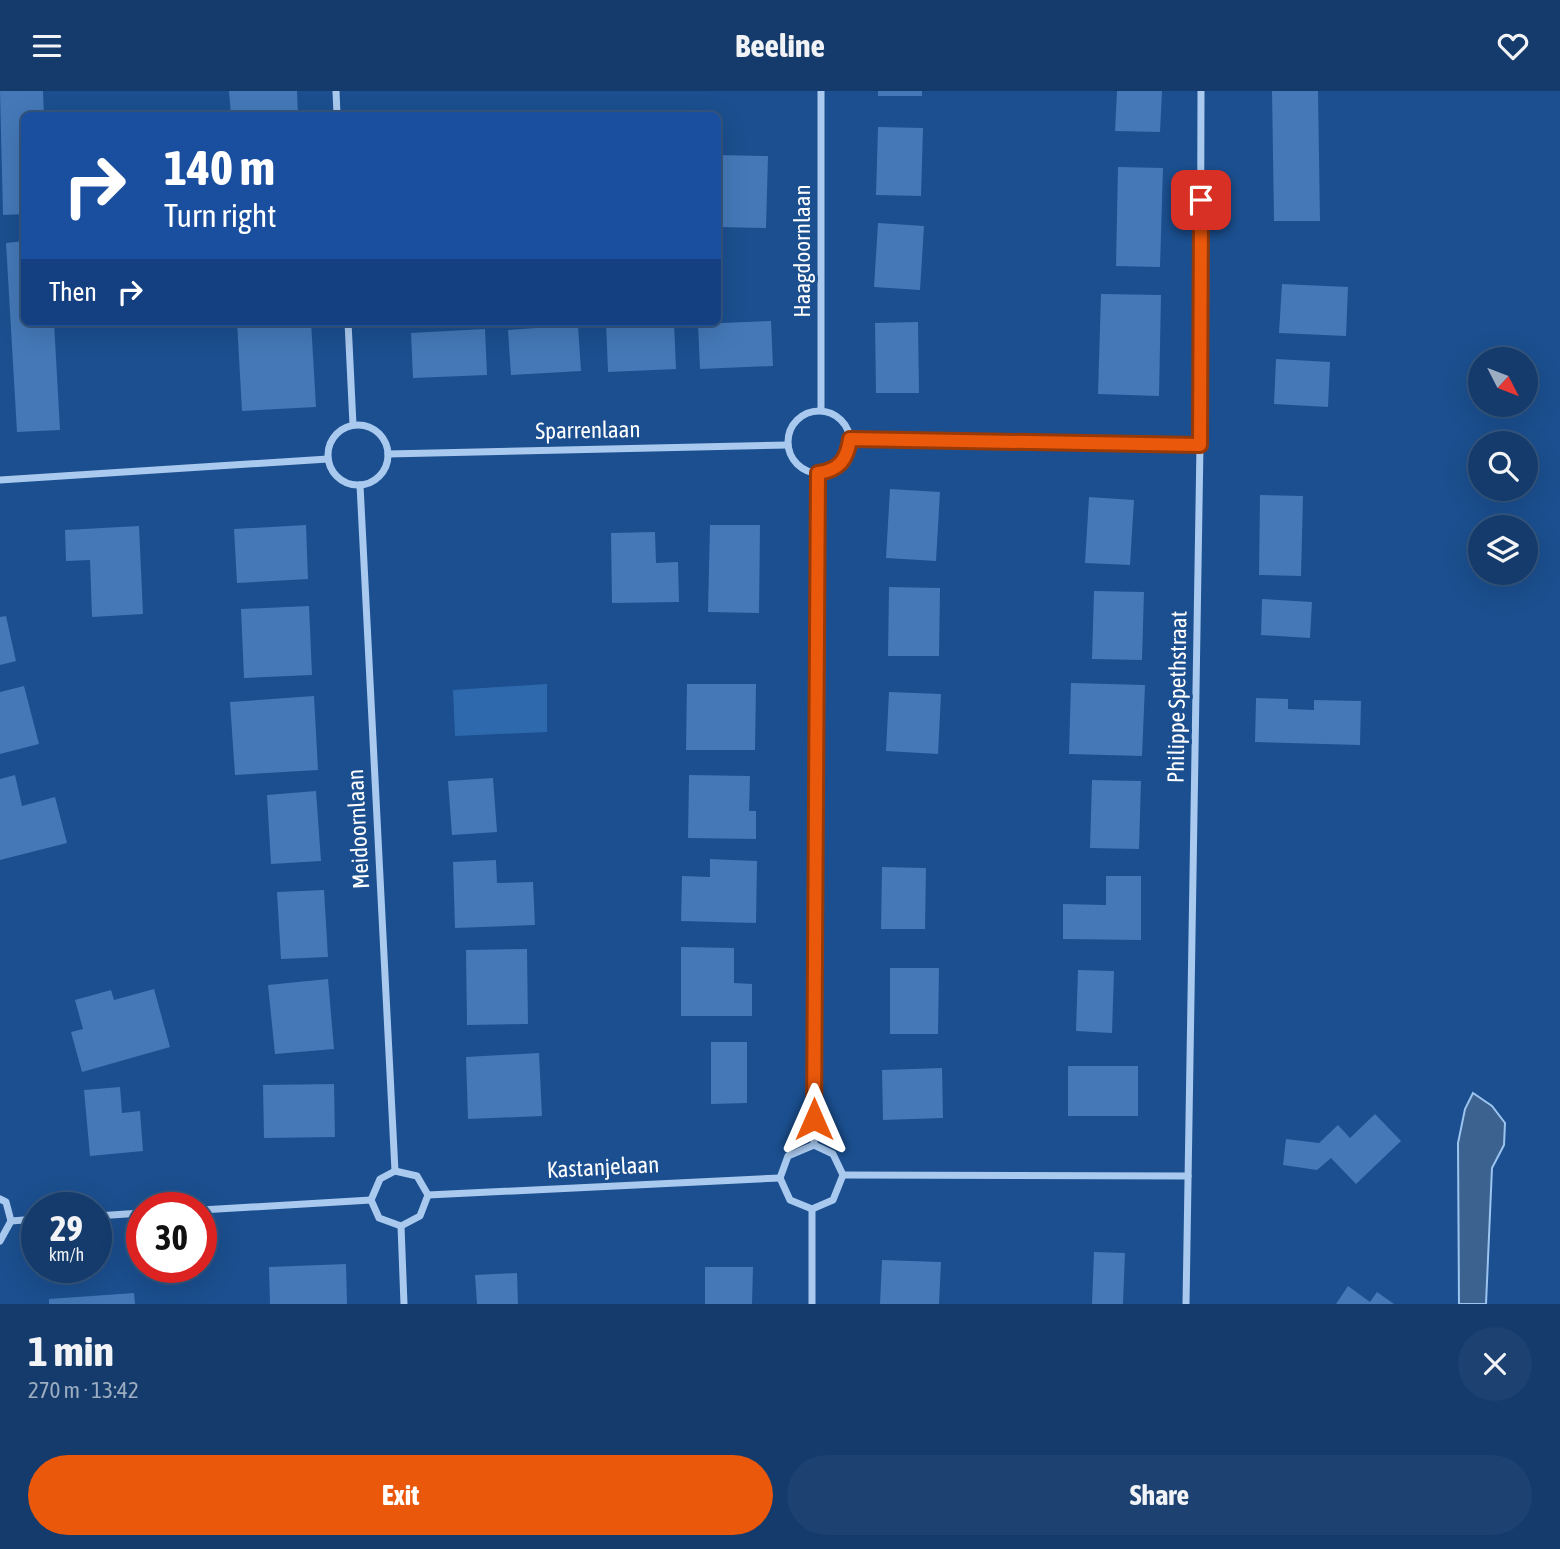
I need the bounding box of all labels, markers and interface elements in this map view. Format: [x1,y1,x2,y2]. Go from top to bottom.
icon: menu [28,27,66,65]
text: Beeline [735,27,825,64]
icon: heart [1494,27,1532,65]
text: 140 m [164,139,275,195]
icon: right [49,140,140,231]
pin [1171,170,1231,230]
icon: arrive [1182,181,1220,219]
street label: Haagdoornlaan [789,184,815,318]
text: Turn right [164,197,277,234]
icon: right [111,273,149,311]
text: Then [49,277,97,307]
north arrow [1468,347,1538,417]
map controls [1468,347,1538,585]
street label: Sparrenlaan [535,416,641,444]
button: search [1468,431,1538,501]
button: layers [1468,515,1538,585]
street label: Philippe Spethstraat [1162,611,1192,783]
street label: Meidoornlaan [342,768,374,890]
position arrow [777,1082,851,1156]
street label: Kastanjelaan [546,1151,660,1183]
speed limit sign: 30 [126,1192,217,1283]
text: 29 [50,1208,83,1248]
text: km/h [49,1244,84,1265]
text: 1 min [28,1327,114,1375]
button: close [1458,1327,1532,1401]
text: 270 m · 13:42 [28,1377,139,1403]
button: Exit [28,1455,773,1535]
button: Share [787,1455,1532,1535]

